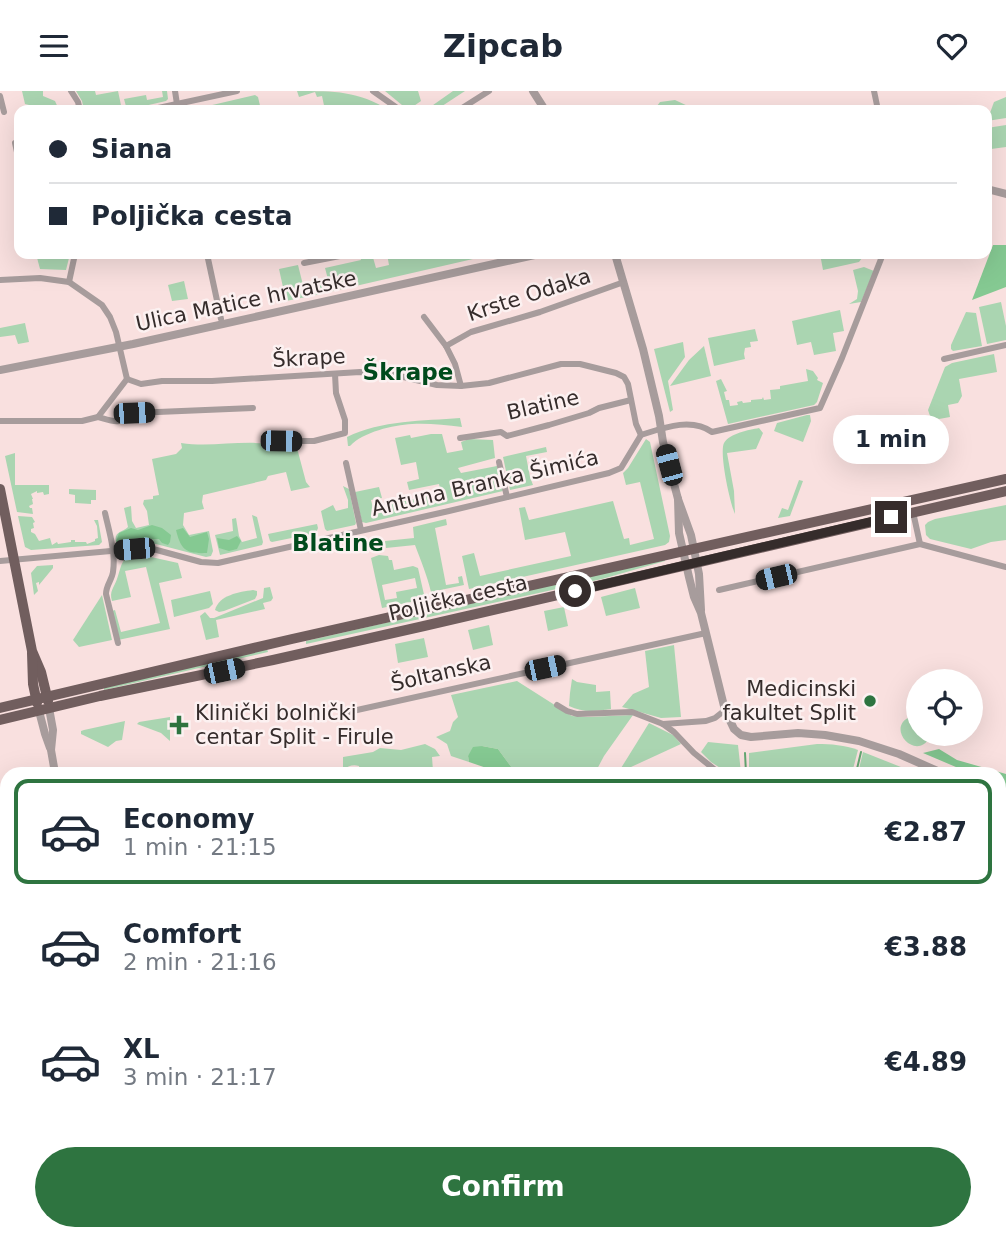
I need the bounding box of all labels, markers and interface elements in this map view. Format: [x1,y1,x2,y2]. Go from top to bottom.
icon: menu [35,27,73,65]
text: Zipcab [443,27,563,65]
icon: heart [933,27,971,65]
text: Siana [91,134,172,164]
text: Poljička cesta [91,201,292,231]
street label: Krste Odaka [464,264,594,326]
street label: Ulica Matice hrvatske [133,266,359,336]
street label: Škrape [272,343,346,372]
district label: Škrape [363,358,453,385]
street label: Blatine [505,385,581,425]
car [113,402,156,424]
callout: 1 min [833,415,949,465]
text: 1 min [855,426,927,452]
car [260,430,303,452]
car [654,442,685,488]
street label: Antuna Branka Šimića [369,444,601,521]
route end [875,501,907,533]
district label: Blatine [292,530,384,556]
car [113,537,156,561]
car [754,562,799,592]
street label: Poljička cesta [386,570,530,626]
route start [559,575,591,607]
street label: Šoltanska [388,649,493,696]
car [523,653,568,683]
car [202,656,247,686]
map controls [906,669,983,746]
button: locate [906,669,983,746]
place label: Medicinski fakultet Split [722,677,856,725]
marker: Medicinski fakultet Split [862,693,878,709]
place label: Klinički bolnički centar Split - Firule [195,701,394,749]
marker: Klinički bolnički centar Split - Firule [169,715,189,735]
icon: car [39,800,102,863]
text: Economy [123,804,254,834]
text: €2.87 [885,817,967,847]
text: 1 min · 21:15 [123,834,277,860]
icon: car [39,915,102,978]
text: Comfort [123,919,241,949]
text: €3.88 [885,932,967,962]
text: 2 min · 21:16 [123,949,277,975]
icon: car [39,1030,102,1093]
text: XL [123,1034,160,1064]
text: €4.89 [885,1047,967,1077]
text: 3 min · 21:17 [123,1064,277,1090]
button: Confirm [35,1147,971,1227]

